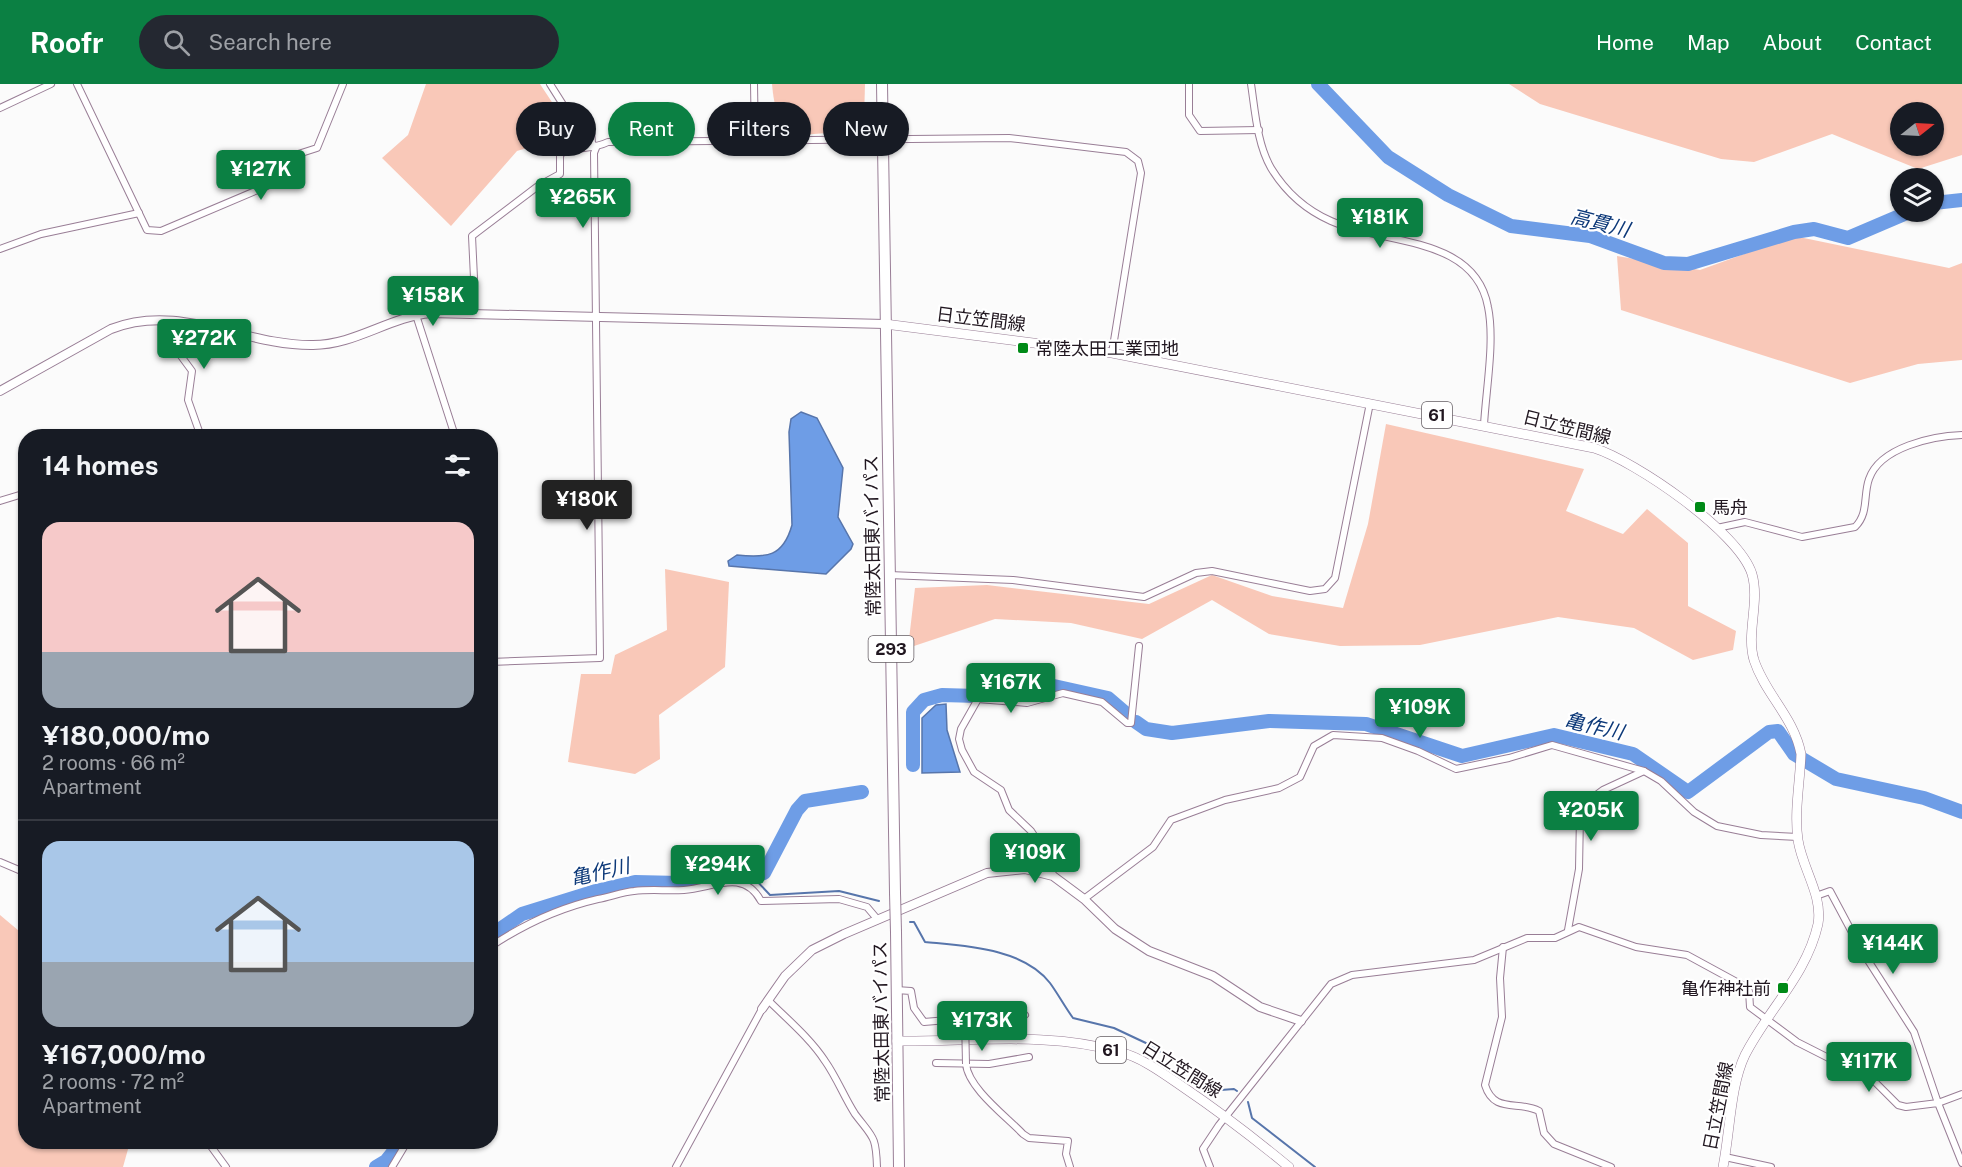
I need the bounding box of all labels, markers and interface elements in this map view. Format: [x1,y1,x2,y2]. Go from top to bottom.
search box [139,15,559,69]
text: Roofr [30,26,103,59]
icon: search [160,26,193,59]
text: Search here [208,29,332,55]
text: Home [1596,30,1654,55]
text: Map [1687,30,1730,55]
text: About [1763,30,1822,55]
text: Contact [1855,30,1932,55]
chip: Buy [516,102,596,156]
chip: Rent [608,102,695,156]
chip: Filters [707,102,811,156]
chip: New [823,102,909,156]
north arrow [1890,102,1944,156]
map controls [1890,102,1944,222]
pin: ¥127K [219,150,303,201]
text: ¥127K [230,157,292,181]
button: layers [1890,168,1944,222]
pin: ¥265K [541,178,625,229]
text: ¥265K [550,185,616,209]
pin: ¥181K [1338,198,1422,249]
water label: 高貫川 [1568,204,1634,242]
text: ¥181K [1351,205,1409,229]
pin: ¥158K [391,276,475,327]
text: ¥158K [402,283,465,307]
street label: 日立笠間線 [935,303,1027,335]
pin: ¥272K [162,319,246,370]
text: ¥272K [171,326,237,350]
place label: 常陸太田工業団地 [1035,338,1179,359]
marker: 常陸太田工業団地 [1016,341,1030,355]
road number: 61 [1422,402,1452,428]
street label: 日立笠間線 [1521,406,1613,448]
icon: filters [441,449,474,482]
text: 14 homes [42,450,158,481]
street label: 常陸太田東バイパス [860,455,884,617]
pin: ¥180K [545,480,629,531]
text: ¥180K [556,487,618,511]
place label: 馬舟 [1712,497,1748,518]
marker: 馬舟 [1693,500,1707,514]
icon: home [204,561,312,669]
road number: 293 [868,636,914,662]
pin: ¥167K [969,663,1053,714]
text: ¥167K [980,670,1042,694]
pin: ¥109K [1378,688,1462,739]
text: ¥109K [1389,695,1451,719]
water label: 亀作川 [1562,708,1628,745]
text: ¥180,000/mo [42,720,210,751]
text: 2 rooms · 66 m² [42,751,185,775]
text: Apartment [42,775,142,799]
pin: ¥205K [1549,791,1633,842]
text: ¥205K [1558,798,1624,822]
pin: ¥109K [993,833,1077,884]
text: ¥109K [1004,840,1066,864]
pin: ¥294K [676,845,760,896]
text: ¥294K [685,852,751,876]
water label: 亀作川 [568,853,634,890]
icon: home [204,880,312,988]
pin: ¥144K [1851,924,1935,975]
text: ¥144K [1862,931,1924,955]
street label: 常陸太田東バイパス [869,941,893,1103]
place label: 亀作神社前 [1681,978,1771,999]
marker: 亀作神社前 [1776,981,1790,995]
pin: ¥173K [940,1001,1024,1052]
text: ¥173K [951,1008,1013,1032]
street label: 日立笠間線 [1138,1036,1226,1102]
road number: 61 [1096,1037,1126,1063]
text: ¥167,000/mo [42,1039,206,1070]
pin: ¥117K [1827,1042,1911,1093]
text: ¥117K [1840,1049,1898,1073]
street label: 日立笠間線 [1699,1060,1737,1152]
text: 2 rooms · 72 m² [42,1070,184,1094]
text: Apartment [42,1094,142,1118]

